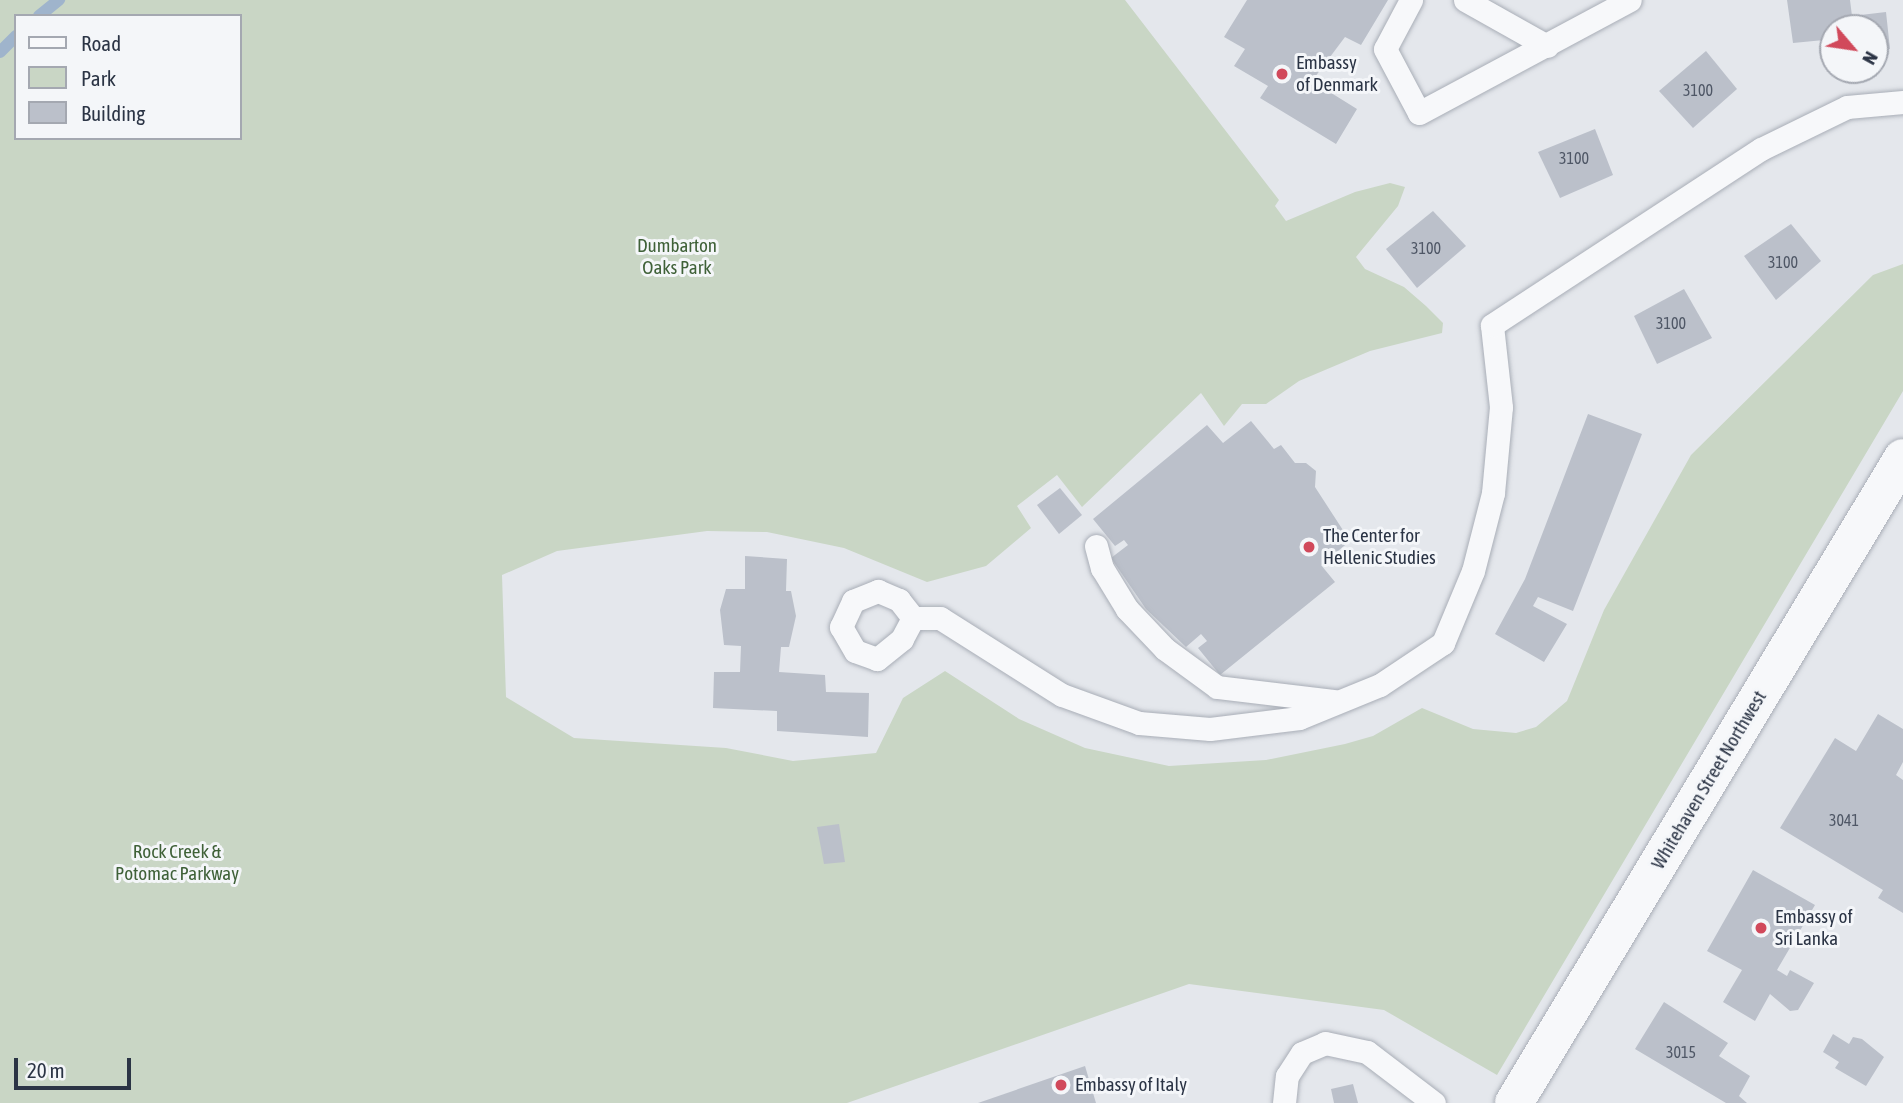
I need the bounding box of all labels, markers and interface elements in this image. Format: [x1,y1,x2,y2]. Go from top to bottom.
legend [14,14,242,140]
north arrow [1819,14,1889,84]
text: Road [81,31,121,55]
text: N [1858,48,1883,68]
place label: Embassy of Denmark [1296,52,1378,96]
text: Park [81,66,116,90]
marker: Embassy of Denmark [1274,66,1290,82]
house number: 3100 [1683,80,1713,100]
text: Building [81,101,145,125]
house number: 3100 [1559,148,1589,168]
park label: Dumbarton Oaks Park [637,235,717,279]
house number: 3100 [1411,238,1441,258]
house number: 3100 [1768,252,1798,272]
house number: 3100 [1656,313,1686,333]
place label: The Center for Hellenic Studies [1323,525,1436,569]
marker: The Center for Hellenic Studies [1301,539,1317,555]
street label: Whitehaven Street Northwest [1647,687,1771,873]
house number: 3041 [1829,810,1859,830]
park label: Rock Creek & Potomac Parkway [115,841,239,885]
place label: Embassy of Sri Lanka [1775,906,1853,950]
marker: Embassy of Sri Lanka [1753,920,1769,936]
house number: 3015 [1666,1042,1696,1062]
scale bar [18,1044,135,1088]
text: 20 m [27,1058,65,1082]
place label: Embassy of Italy [1075,1074,1187,1096]
marker: Embassy of Italy [1053,1077,1069,1093]

